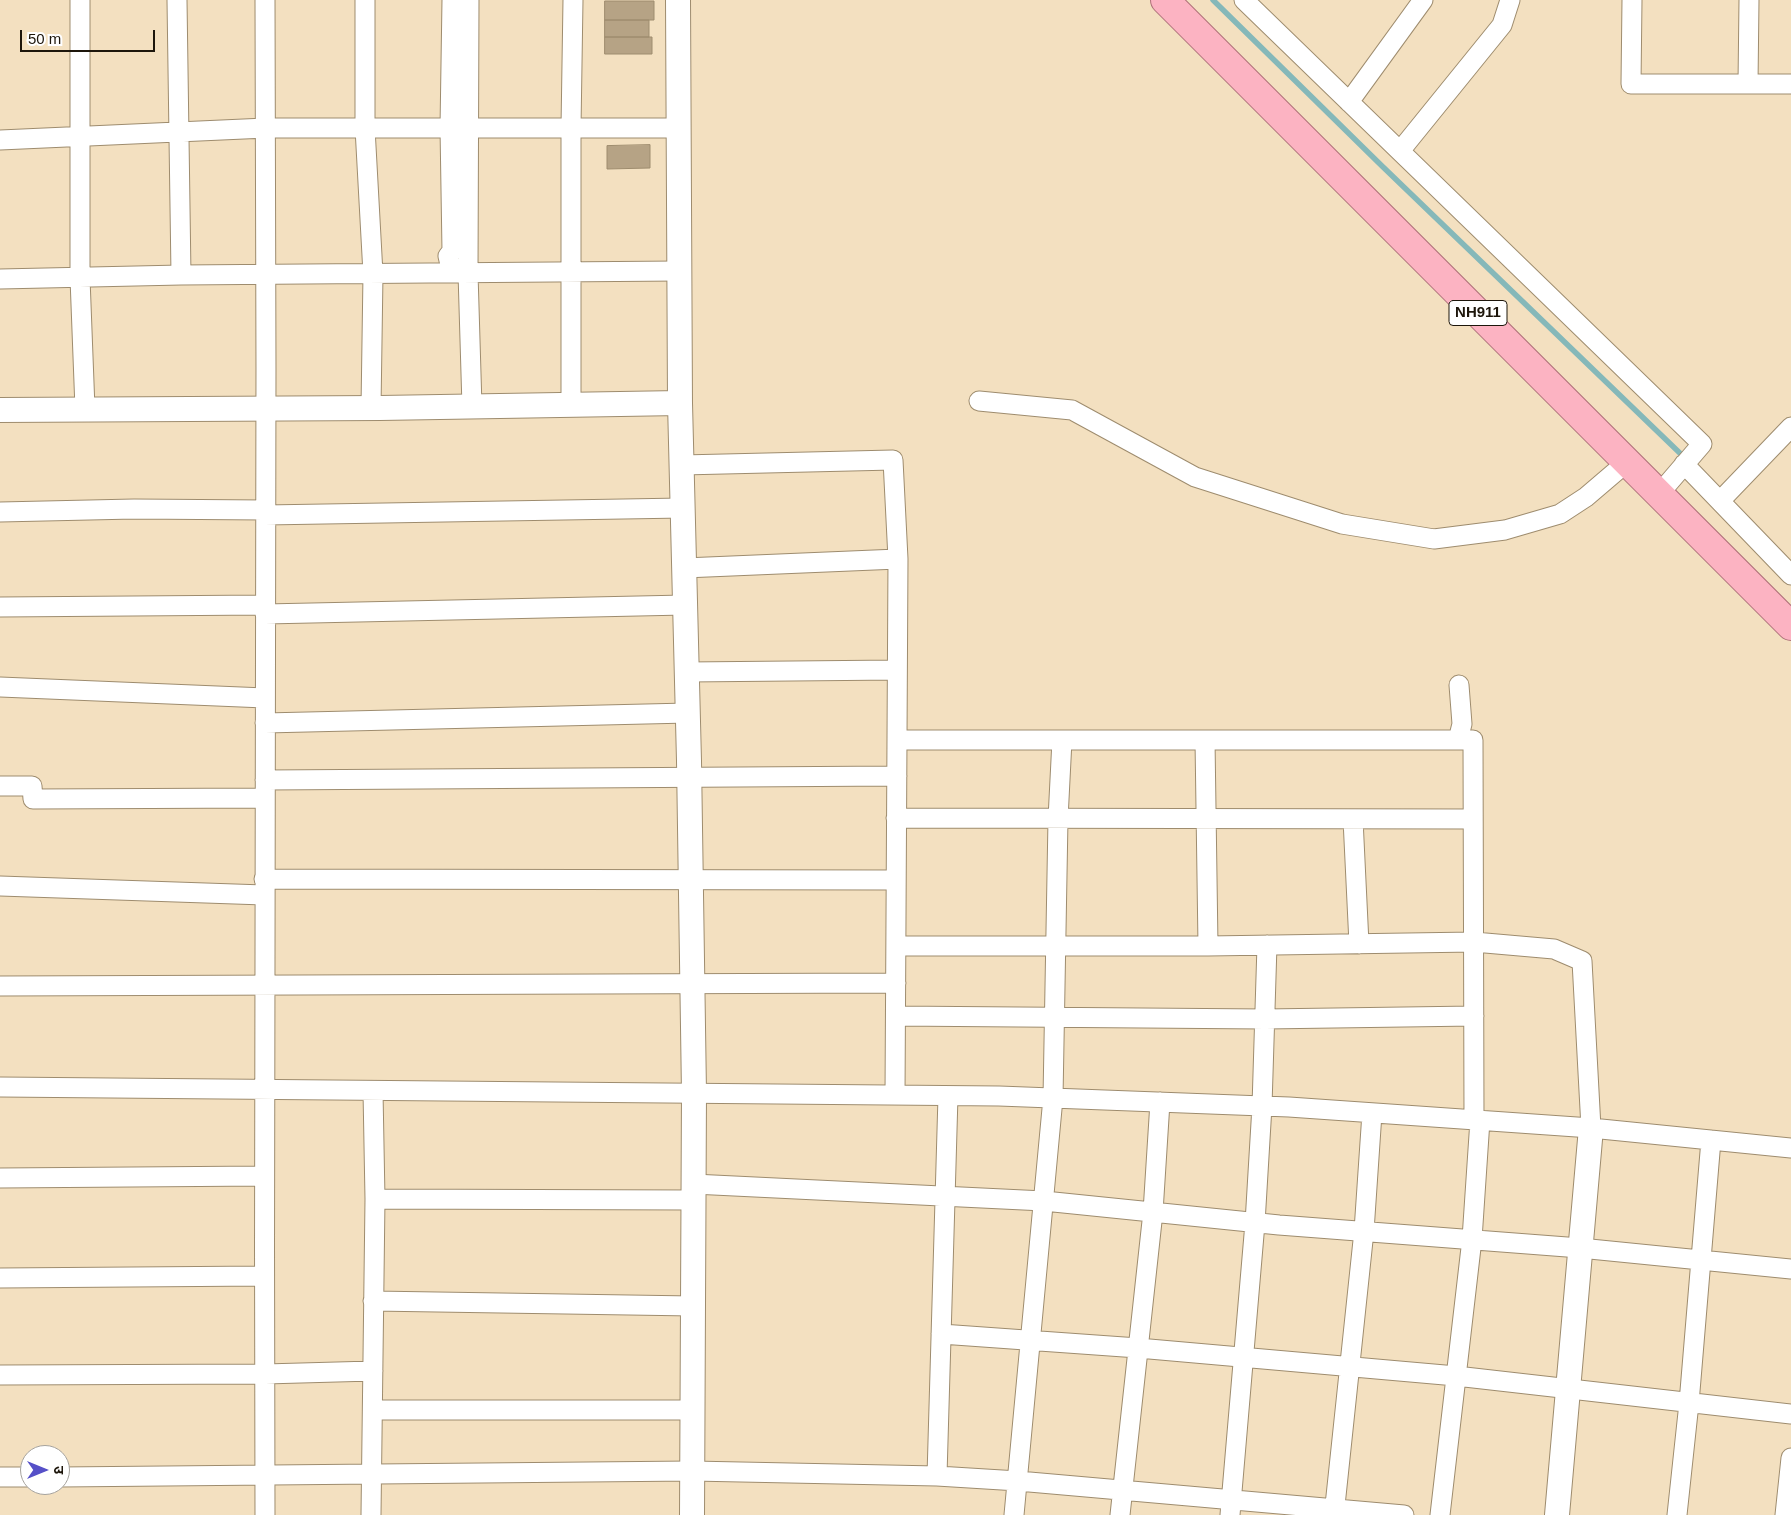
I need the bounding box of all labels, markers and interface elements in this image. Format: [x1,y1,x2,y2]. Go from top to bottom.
scale bar [22,20,158,52]
text: 50 m [28,30,61,47]
road number: NH911 [1449,300,1507,326]
north arrow [20,1445,70,1495]
text: उ [51,1466,67,1474]

